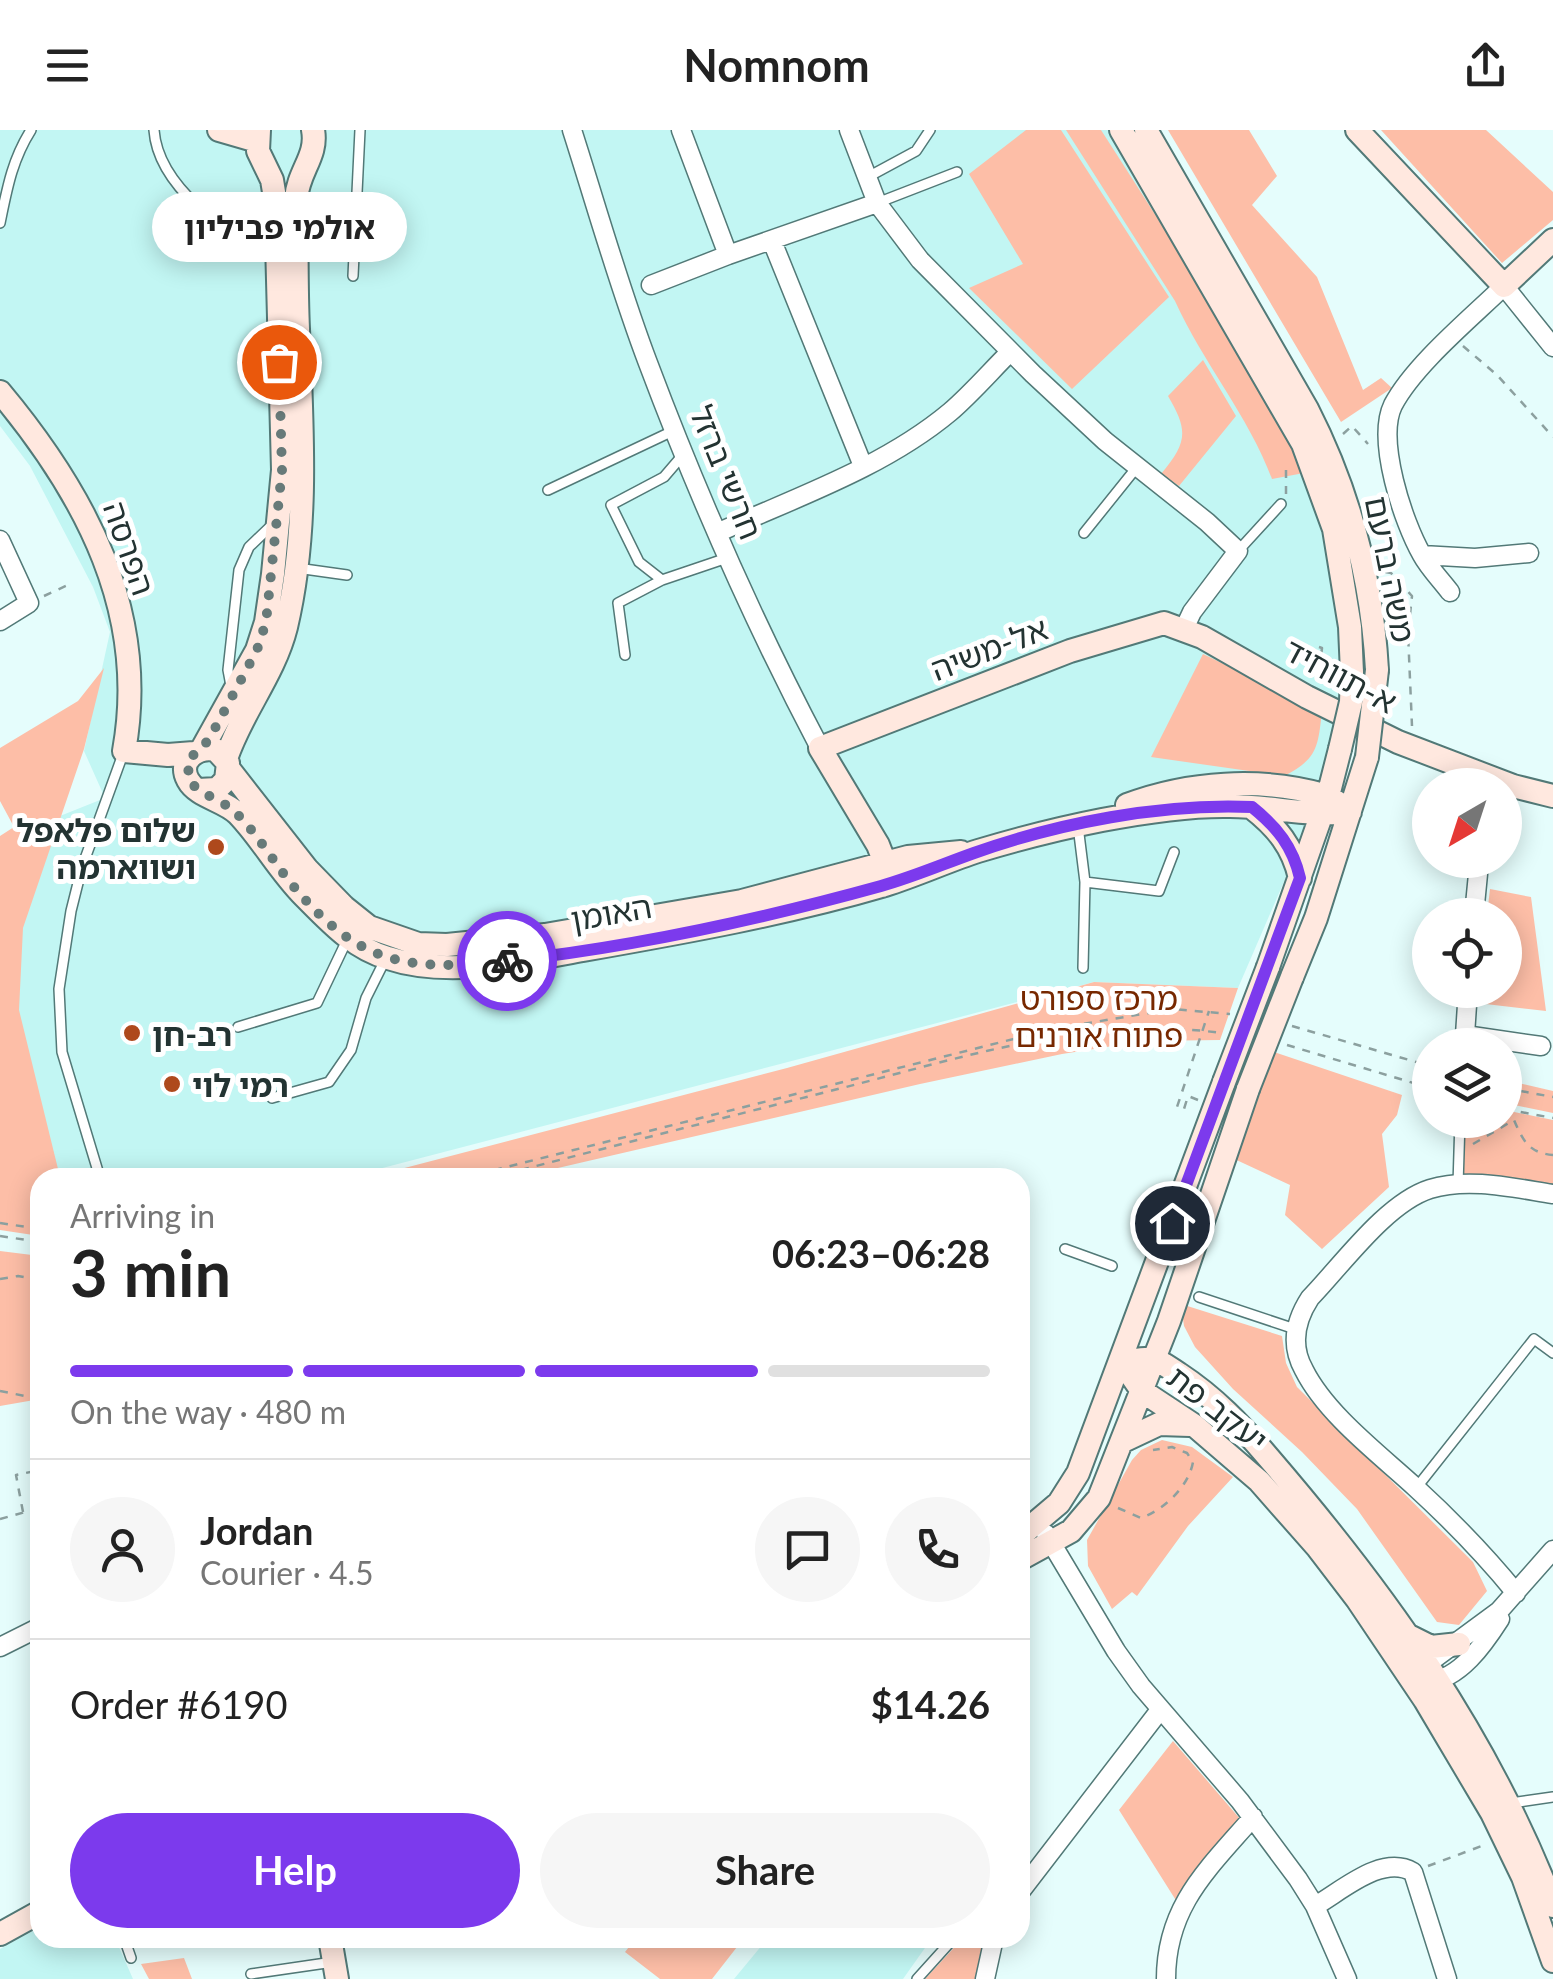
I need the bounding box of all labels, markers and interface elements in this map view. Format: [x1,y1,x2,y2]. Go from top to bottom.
icon: menu [40,38,95,93]
text: Nomnom [683,38,870,92]
icon: share [1458,38,1513,93]
callout: אולמי פביליון [152,192,406,262]
text: אולמי פביליון [184,207,375,246]
pin [237,320,322,405]
icon: bag [252,335,307,390]
street label: חרשי ברזל [683,400,771,544]
street label: משה ברעם [1358,493,1424,645]
street label: הפרסה [96,496,164,600]
street label: אל-משיה [925,608,1053,688]
street label: א-תווחיד [1278,629,1404,721]
north arrow [1412,768,1522,878]
map controls [1412,768,1522,1138]
place label: שלום פלאפל ושווארמה [16,810,196,886]
marker: שלום פלאפל ושווארמה [205,836,227,858]
street label: האומן [567,886,655,938]
button: locate [1412,898,1522,1008]
courier [457,911,557,1011]
icon: bike [480,934,535,989]
park label: מרכז ספורט פתוח אורנים [1015,978,1183,1054]
place label: רב-חן [152,1014,232,1053]
marker: רב-חן [121,1022,143,1044]
button: layers [1412,1028,1522,1138]
place label: רמי לוי [192,1065,289,1104]
marker: רמי לוי [161,1073,183,1095]
pin [1130,1181,1215,1266]
text: Arriving in [70,1196,215,1235]
icon: home [1145,1196,1200,1251]
text: 06:23–06:28 [772,1230,990,1276]
text: 3 min [70,1233,231,1311]
street label: יעקב פת [1160,1357,1276,1459]
text: On the way · 480 m [70,1392,346,1431]
button: person [70,1497,175,1602]
button: chat [755,1497,860,1602]
button: phone [885,1497,990,1602]
text: Jordan [200,1507,313,1553]
text: Courier · 4.5 [200,1553,374,1592]
text: Order #6190 [70,1681,287,1727]
text: $14.26 [871,1681,990,1727]
button: Help [70,1813,520,1928]
button: Share [540,1813,990,1928]

